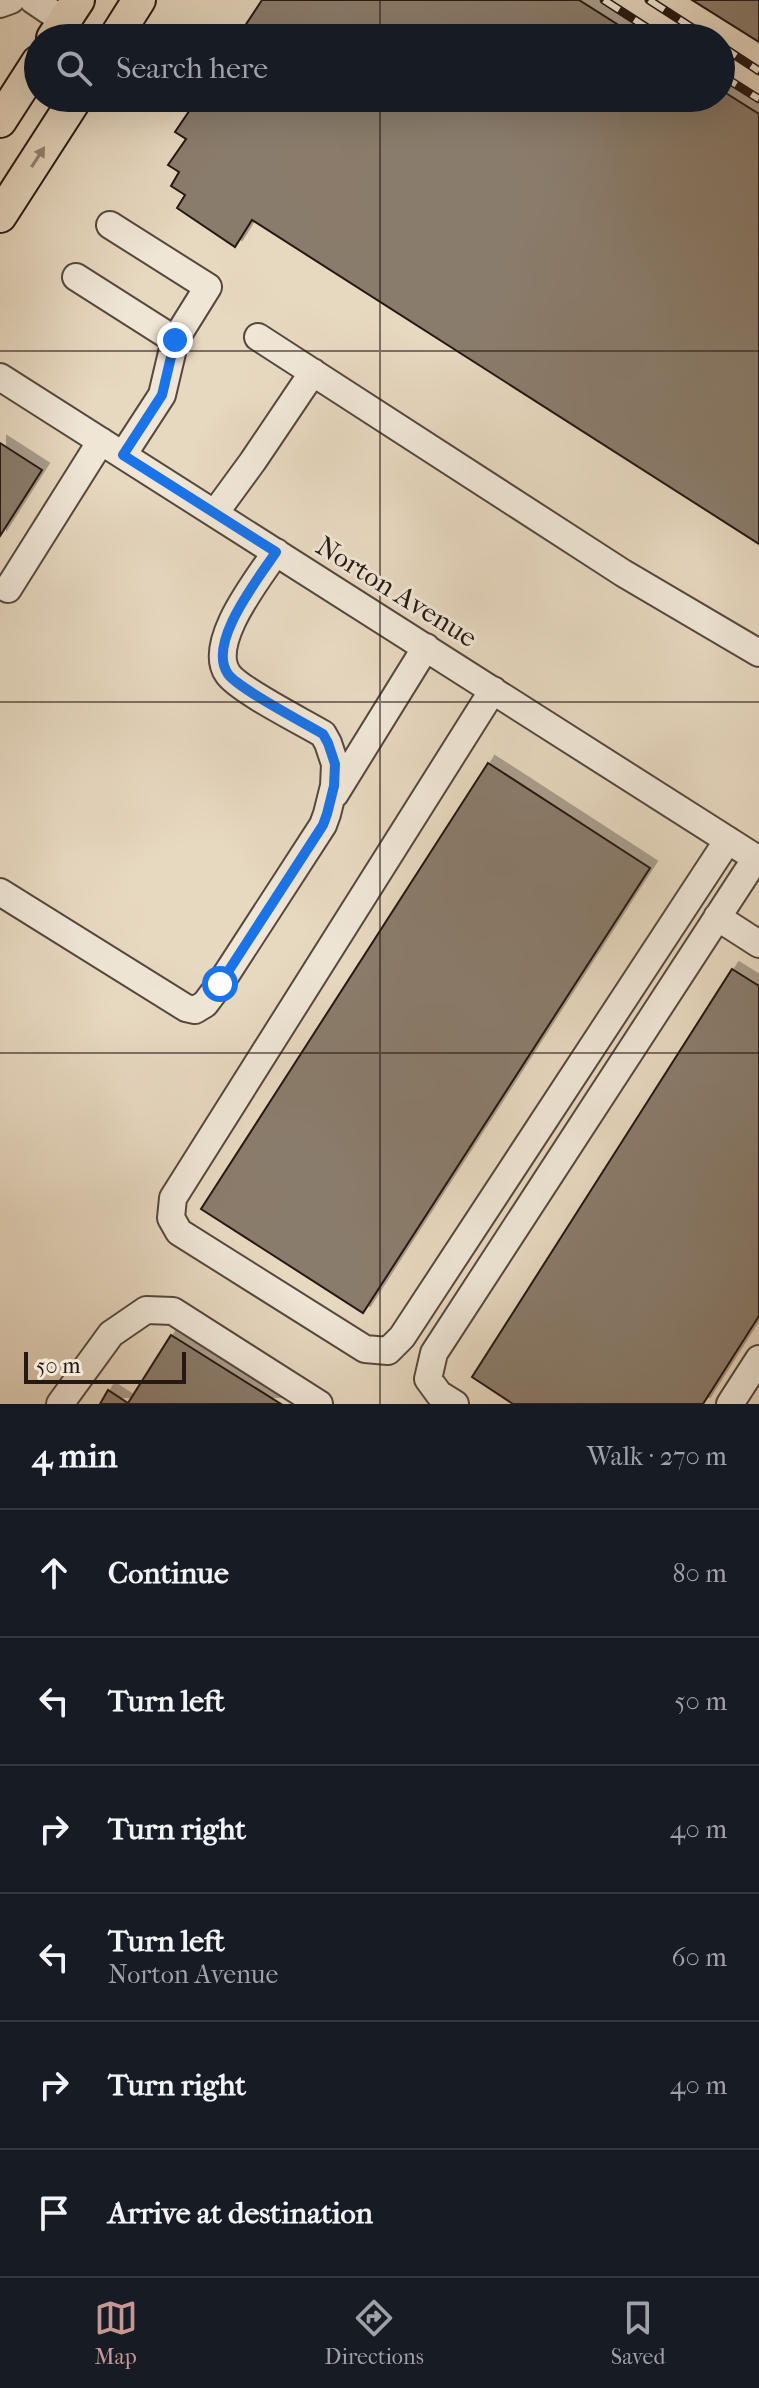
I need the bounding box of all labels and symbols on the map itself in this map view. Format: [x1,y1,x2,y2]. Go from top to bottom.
one-way arrow [30,146,45,168]
route end [157,322,193,358]
street label: Norton Avenue [310,529,483,654]
route start [202,966,238,1002]
scale bar [24,1348,186,1384]

